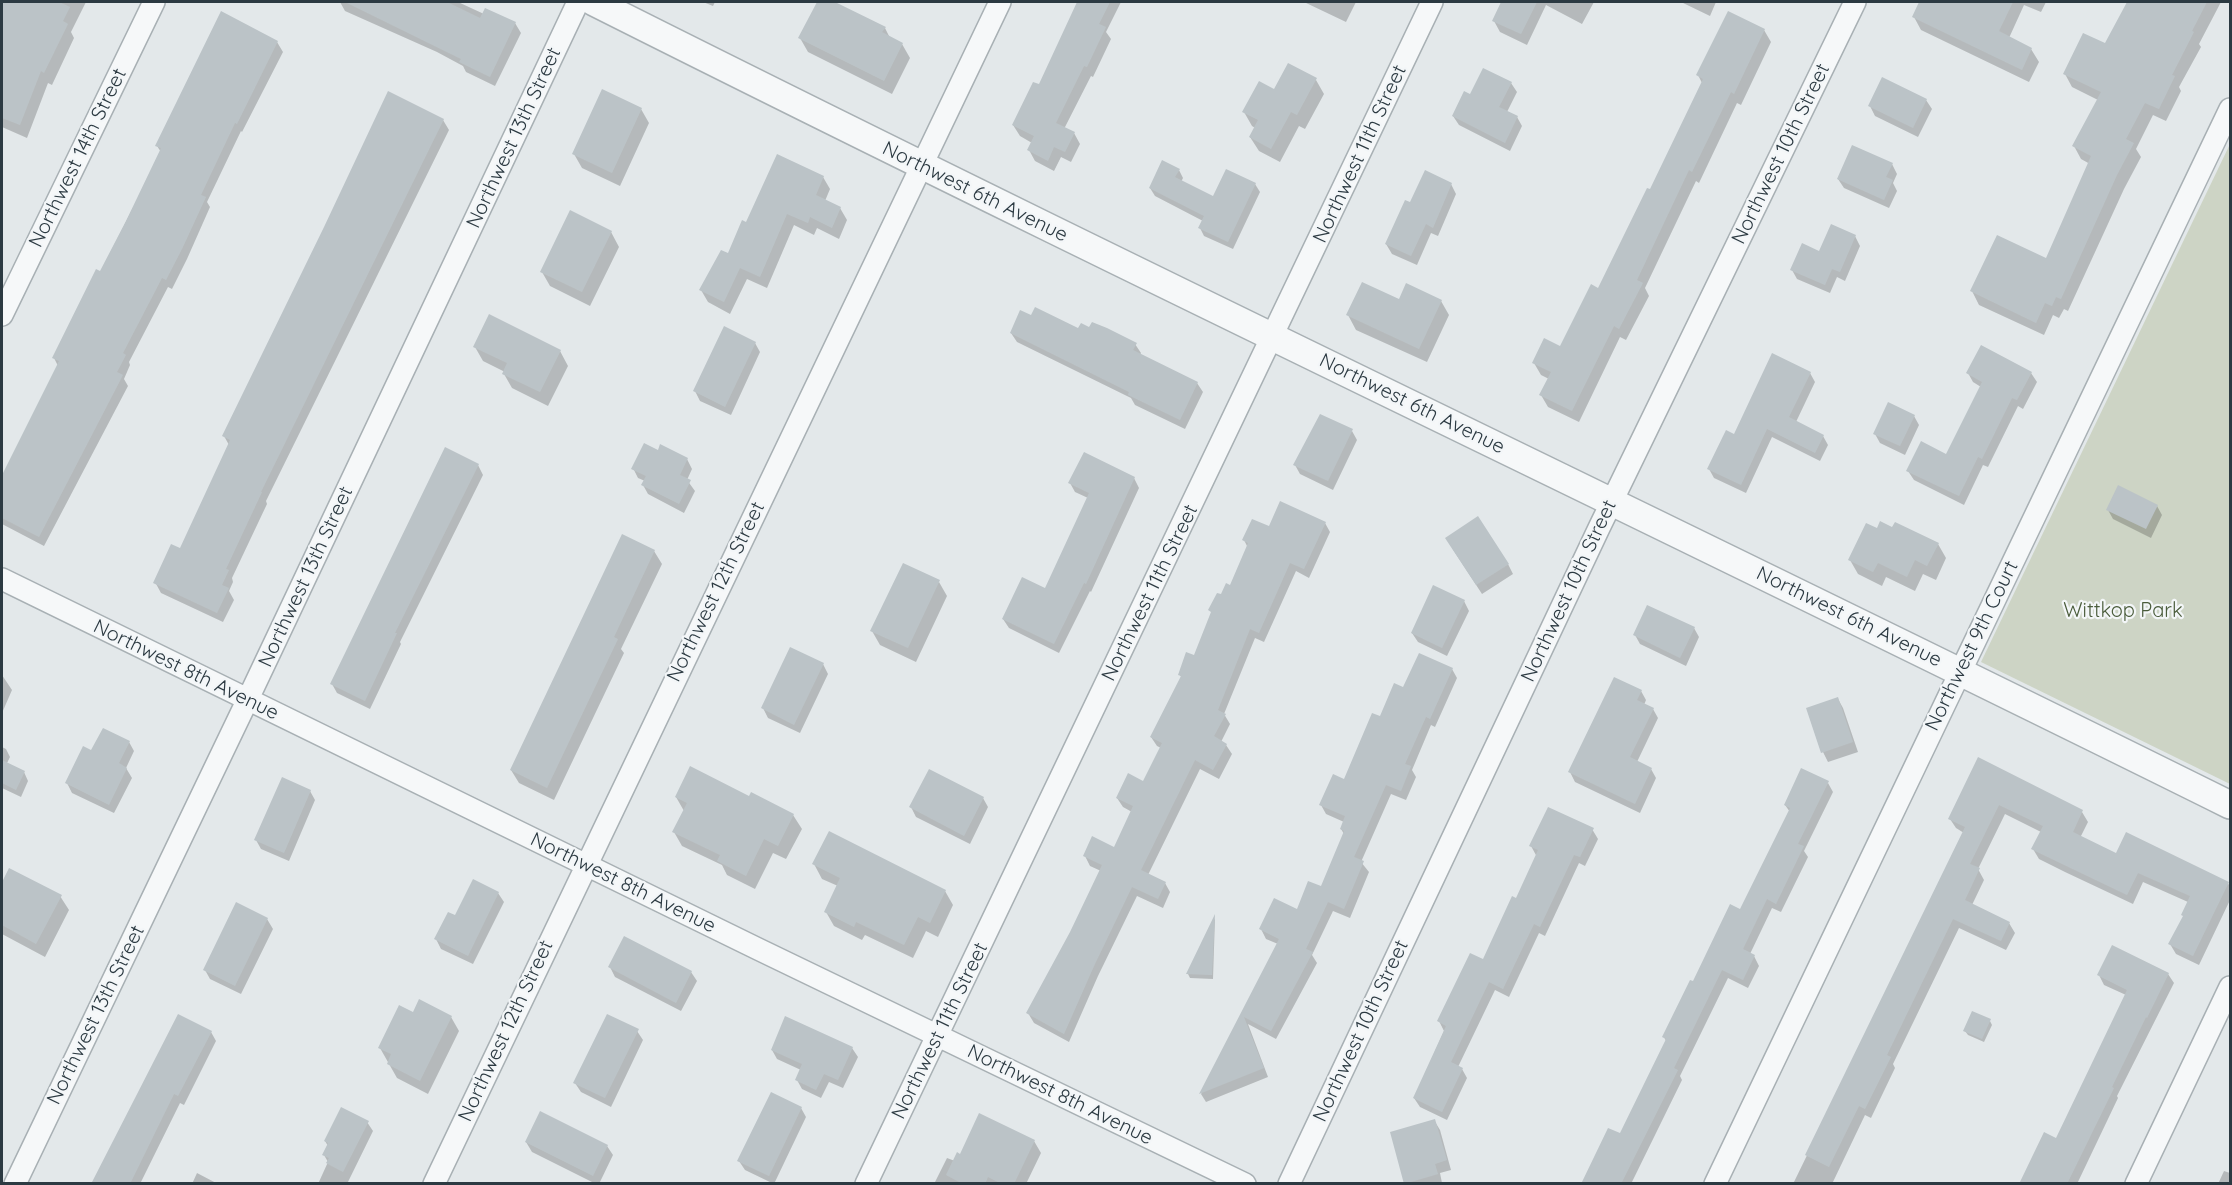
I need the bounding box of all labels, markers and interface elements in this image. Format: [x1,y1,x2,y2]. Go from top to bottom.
street label: Northwest 13th Street [462,44,566,232]
street label: Northwest 10th Street [1727,60,1835,248]
street label: Northwest 11th Street [1308,61,1412,247]
street label: Northwest 14th Street [24,65,132,251]
street label: Northwest 6th Avenue [878,137,1072,247]
street label: Northwest 6th Avenue [1315,349,1509,459]
street label: Northwest 13th Street [254,483,358,671]
street label: Northwest 10th Street [1516,496,1622,686]
street label: Northwest 12th Street [662,498,770,686]
street label: Northwest 11th Street [1097,501,1203,685]
street label: Northwest 9th Court [1920,557,2024,735]
street label: Northwest 6th Avenue [1752,562,1946,672]
park label: Wittkop Park [2063,599,2183,623]
street label: Northwest 8th Avenue [89,615,283,725]
street label: Northwest 8th Avenue [526,828,720,938]
street label: Northwest 13th Street [42,921,150,1109]
street label: Northwest 10th Street [1308,936,1414,1126]
street label: Northwest 12th Street [453,937,559,1125]
street label: Northwest 11th Street [887,939,993,1123]
street label: Northwest 8th Avenue [963,1040,1157,1150]

